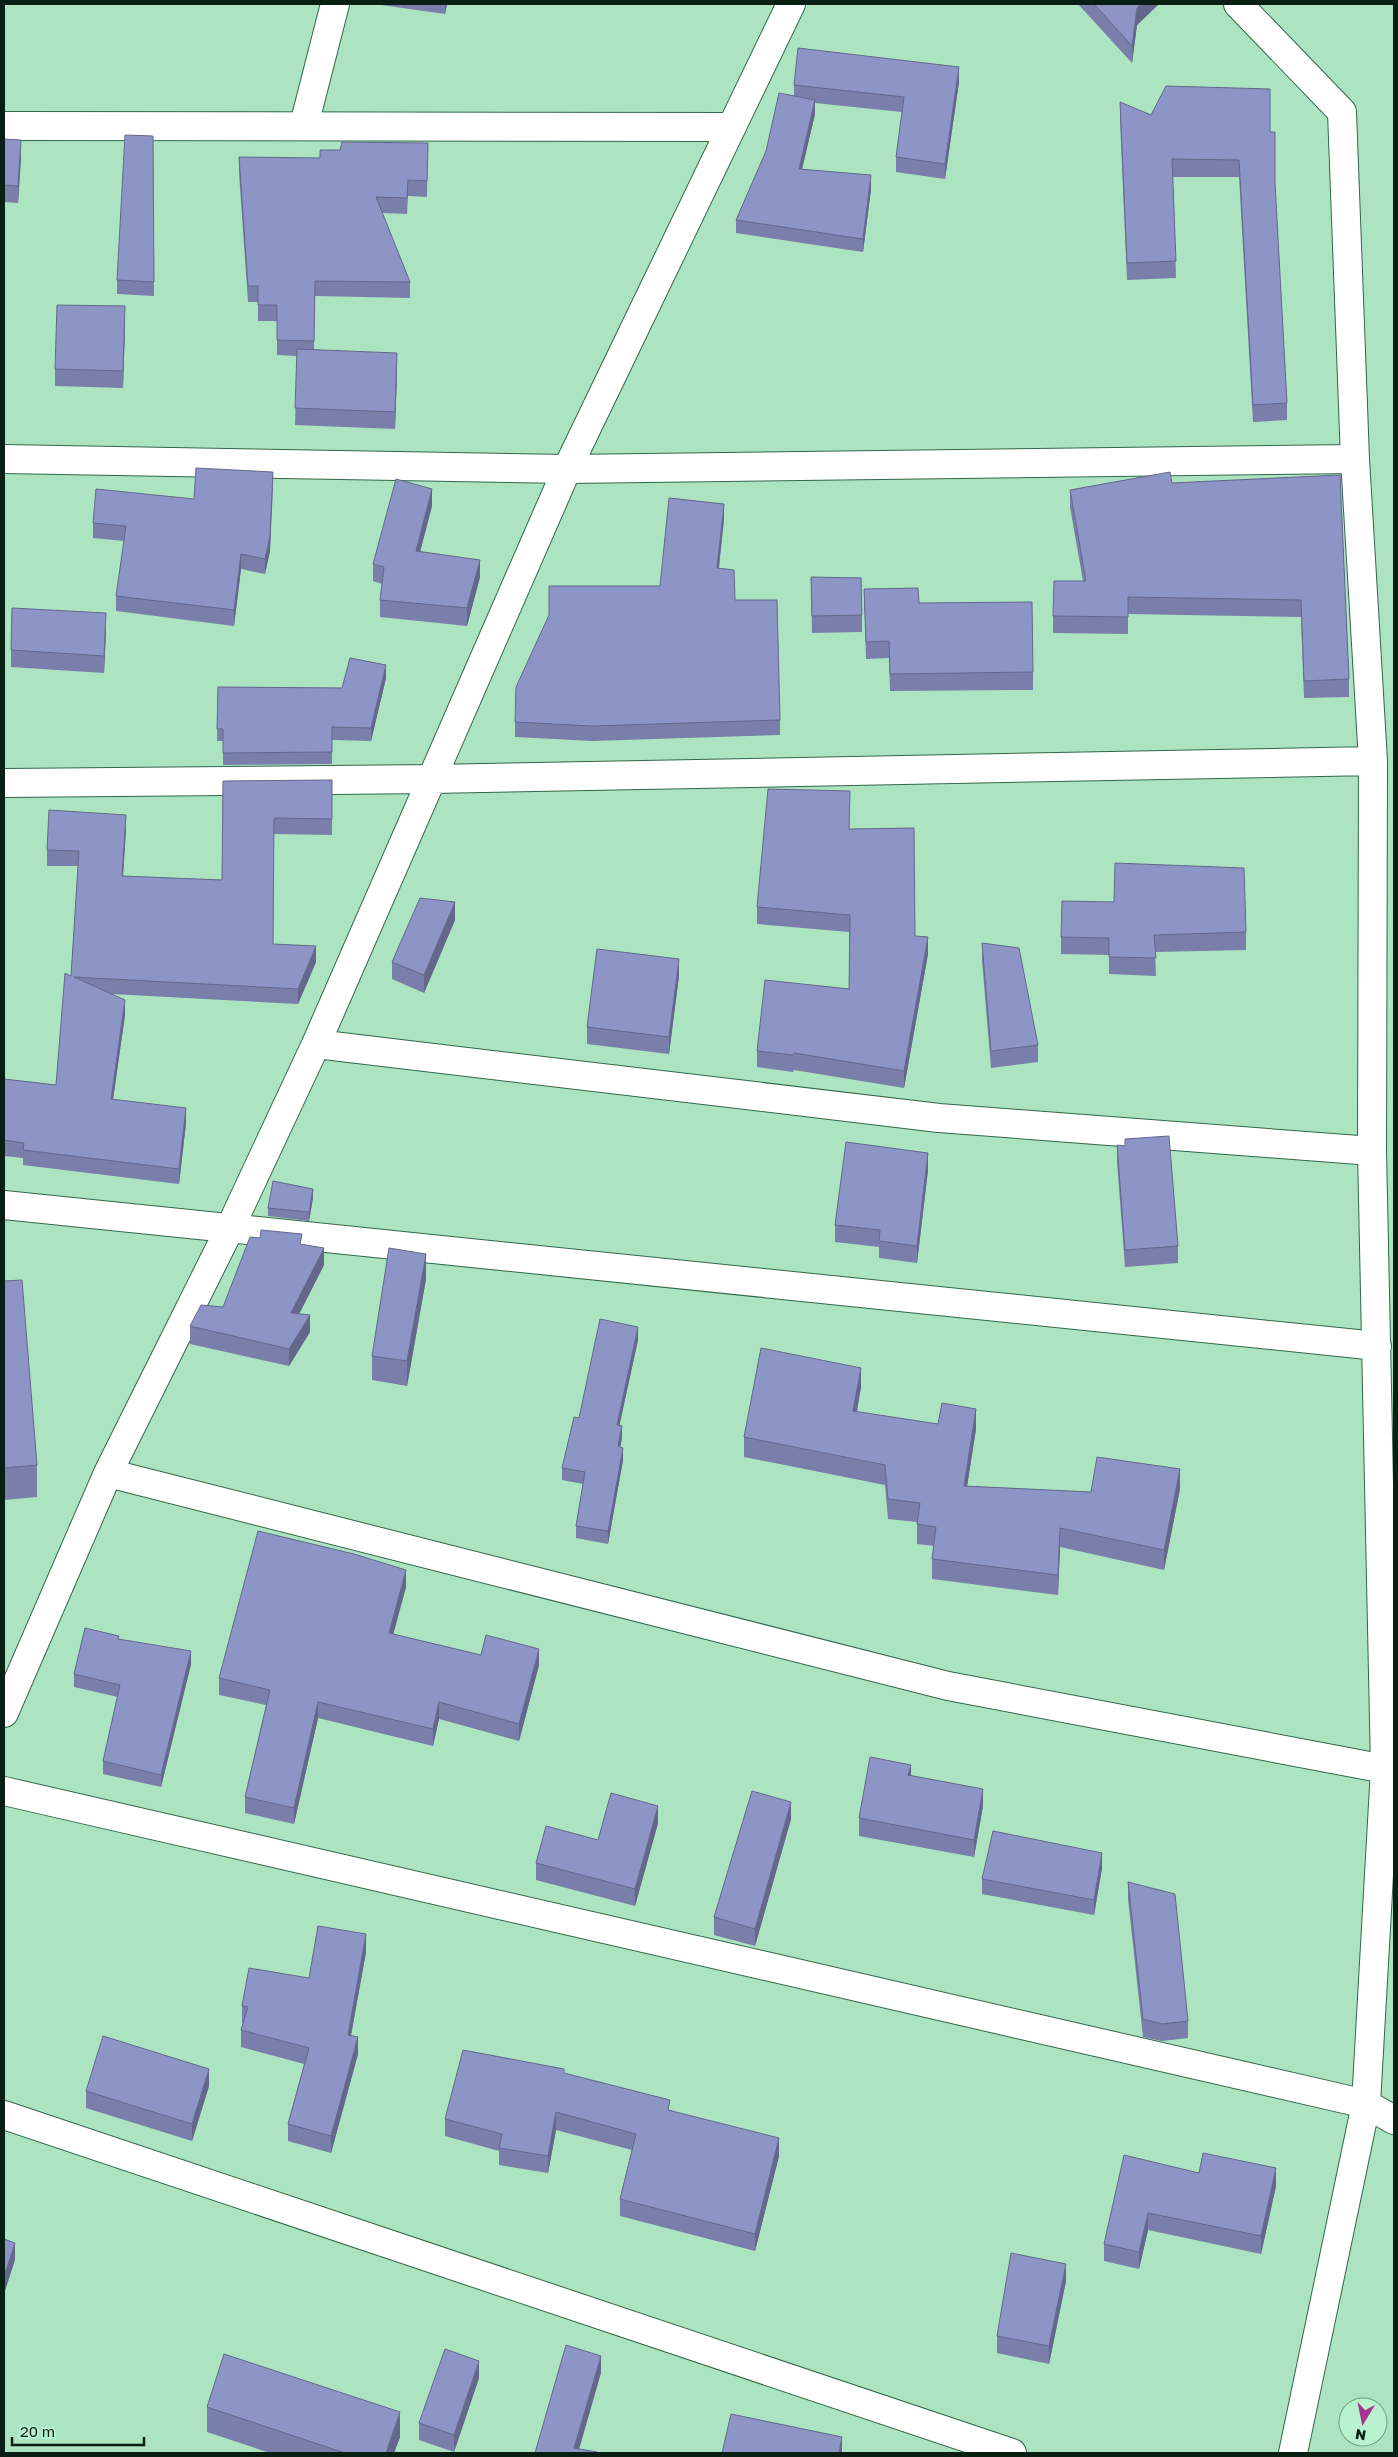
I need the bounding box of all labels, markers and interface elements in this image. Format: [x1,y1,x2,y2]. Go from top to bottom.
north arrow [1338,2397,1388,2447]
scale bar [12,2414,145,2446]
text: 20 m [20,2422,55,2440]
text: N [1354,2426,1367,2445]

